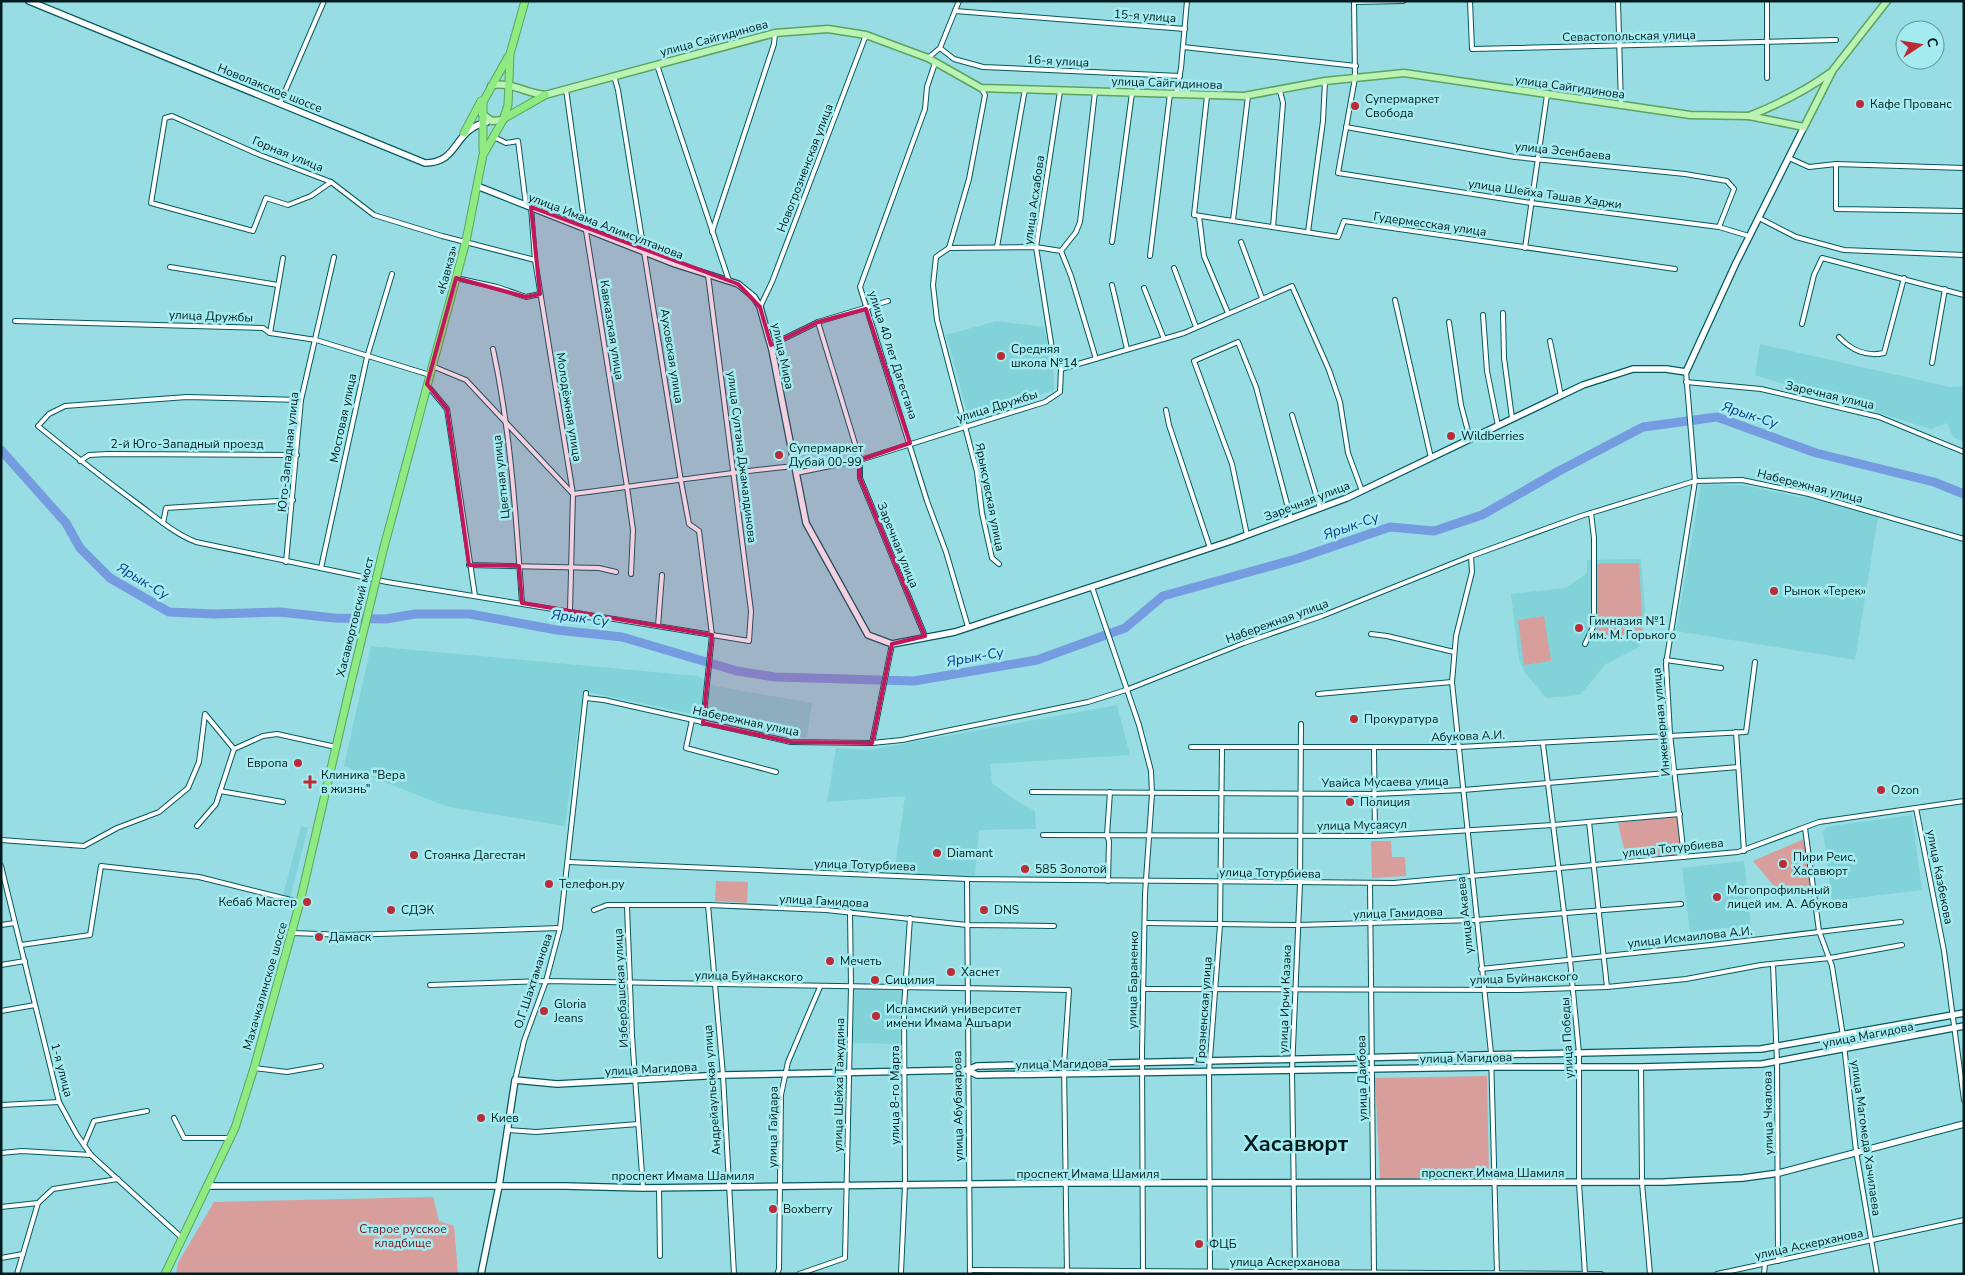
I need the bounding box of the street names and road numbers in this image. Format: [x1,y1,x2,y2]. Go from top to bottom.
street label: 15-я улица [1113,6,1177,26]
street label: улица Сайгидинова [658,16,770,60]
street label: Севастопольская улица [1562,27,1696,45]
street label: 16-я улица [1026,51,1090,71]
street label: Новолакское шоссе [215,60,325,116]
street label: улица Сайгидинова [1514,71,1626,103]
street label: улица Сайгидинова [1111,73,1223,93]
street label: Новогрозненская улица [773,101,837,235]
street label: Горная улица [250,132,326,176]
street label: улица Эсенбаева [1514,138,1612,164]
street label: улица Асхабова [1020,154,1048,246]
street label: улица Шейха Ташав Хаджи [1467,175,1623,213]
street label: улица Имама Алимсултанова [526,189,686,263]
street label: Гудермесская улица [1373,208,1487,240]
street label: «Кавказ» [433,244,461,296]
street label: Кавказская улица [596,279,628,381]
street label: улица 40 лет Дагестана [865,289,921,421]
street label: улица Дружбы [169,307,253,325]
street label: Ауховская улица [657,307,687,405]
street label: улица Мира [768,321,798,391]
street label: Молодёжная улица [552,351,586,463]
street label: улица Султана Джамалдинова [724,370,760,544]
street label: Мостовая улица [326,372,360,464]
street label: Заречная улица [1784,377,1876,413]
street label: улица Дружбы [954,386,1040,426]
street label: Юго-Западная улица [274,391,302,513]
street label: Цветная улица [489,434,513,520]
street label: 2-й Юго-Западный проезд [110,436,264,452]
street label: Ярыксувская улица [972,441,1008,553]
street label: Набережная улица [1755,465,1865,507]
street label: Заречная улица [1262,477,1352,525]
street label: Заречная улица [874,500,922,590]
street label: Хасавюртовский мост [332,555,378,679]
street label: Набережная улица [1223,595,1331,647]
street label: Инженерная улица [1648,667,1674,777]
street label: Набережная улица [691,702,801,740]
street label: Абукова А.И. [1431,727,1505,745]
street label: Увайса Мусаева улица [1320,773,1449,791]
street label: улица Мусаясул [1317,816,1407,834]
street label: улица Казбекова [1923,828,1957,926]
street label: улица Тотурбиева [1622,835,1724,861]
street label: улица Тотурбиева [814,855,916,875]
street label: улица Тотурбиева [1219,864,1321,882]
street label: улица Акаева [1453,876,1477,954]
street label: улица Гамидова [779,891,869,911]
street label: улица Гамидова [1353,903,1443,923]
street label: Махачкалинское шоссе [239,920,291,1052]
street label: улица Исмаилова А.И. [1627,922,1753,952]
street label: Избербашская улица [610,928,632,1048]
street label: О.Г.Шахтаманова [510,931,556,1031]
street label: улица Бараненко [1124,931,1142,1029]
street label: улица Ирчи Казака [1275,944,1295,1054]
street label: Грозненская улица [1192,956,1216,1064]
street label: улица Буйнакского [695,967,804,985]
street label: улица Буйнакского [1470,968,1579,988]
street label: улица Победы [1557,997,1577,1079]
street label: улица Шейха Тажудина [830,1018,848,1152]
street label: улица Магидова [1821,1018,1915,1052]
street label: Андрейаульская улица [699,1024,725,1156]
street label: улица Даибова [1353,1035,1371,1121]
street label: 1-я улица [47,1041,77,1099]
street label: улица 8-го Марта [887,1045,903,1145]
street label: улица Магидова [1420,1049,1512,1067]
street label: улица Абубакарова [949,1050,967,1162]
street label: улица Магидова [1016,1055,1108,1073]
street label: улица Магидова [604,1059,698,1079]
street label: улица Магомеда Хачилаева [1847,1059,1885,1217]
street label: улица Чкалова [1759,1071,1777,1155]
street label: улица Гайдара [764,1086,782,1168]
street label: проспект Имама Шамиля [1422,1165,1564,1181]
street label: проспект Имама Шамиля [1017,1166,1159,1182]
street label: проспект Имама Шамиля [612,1168,754,1184]
street label: улица Аскерханова [1753,1225,1865,1263]
street label: улица Аскерханова [1230,1254,1340,1270]

